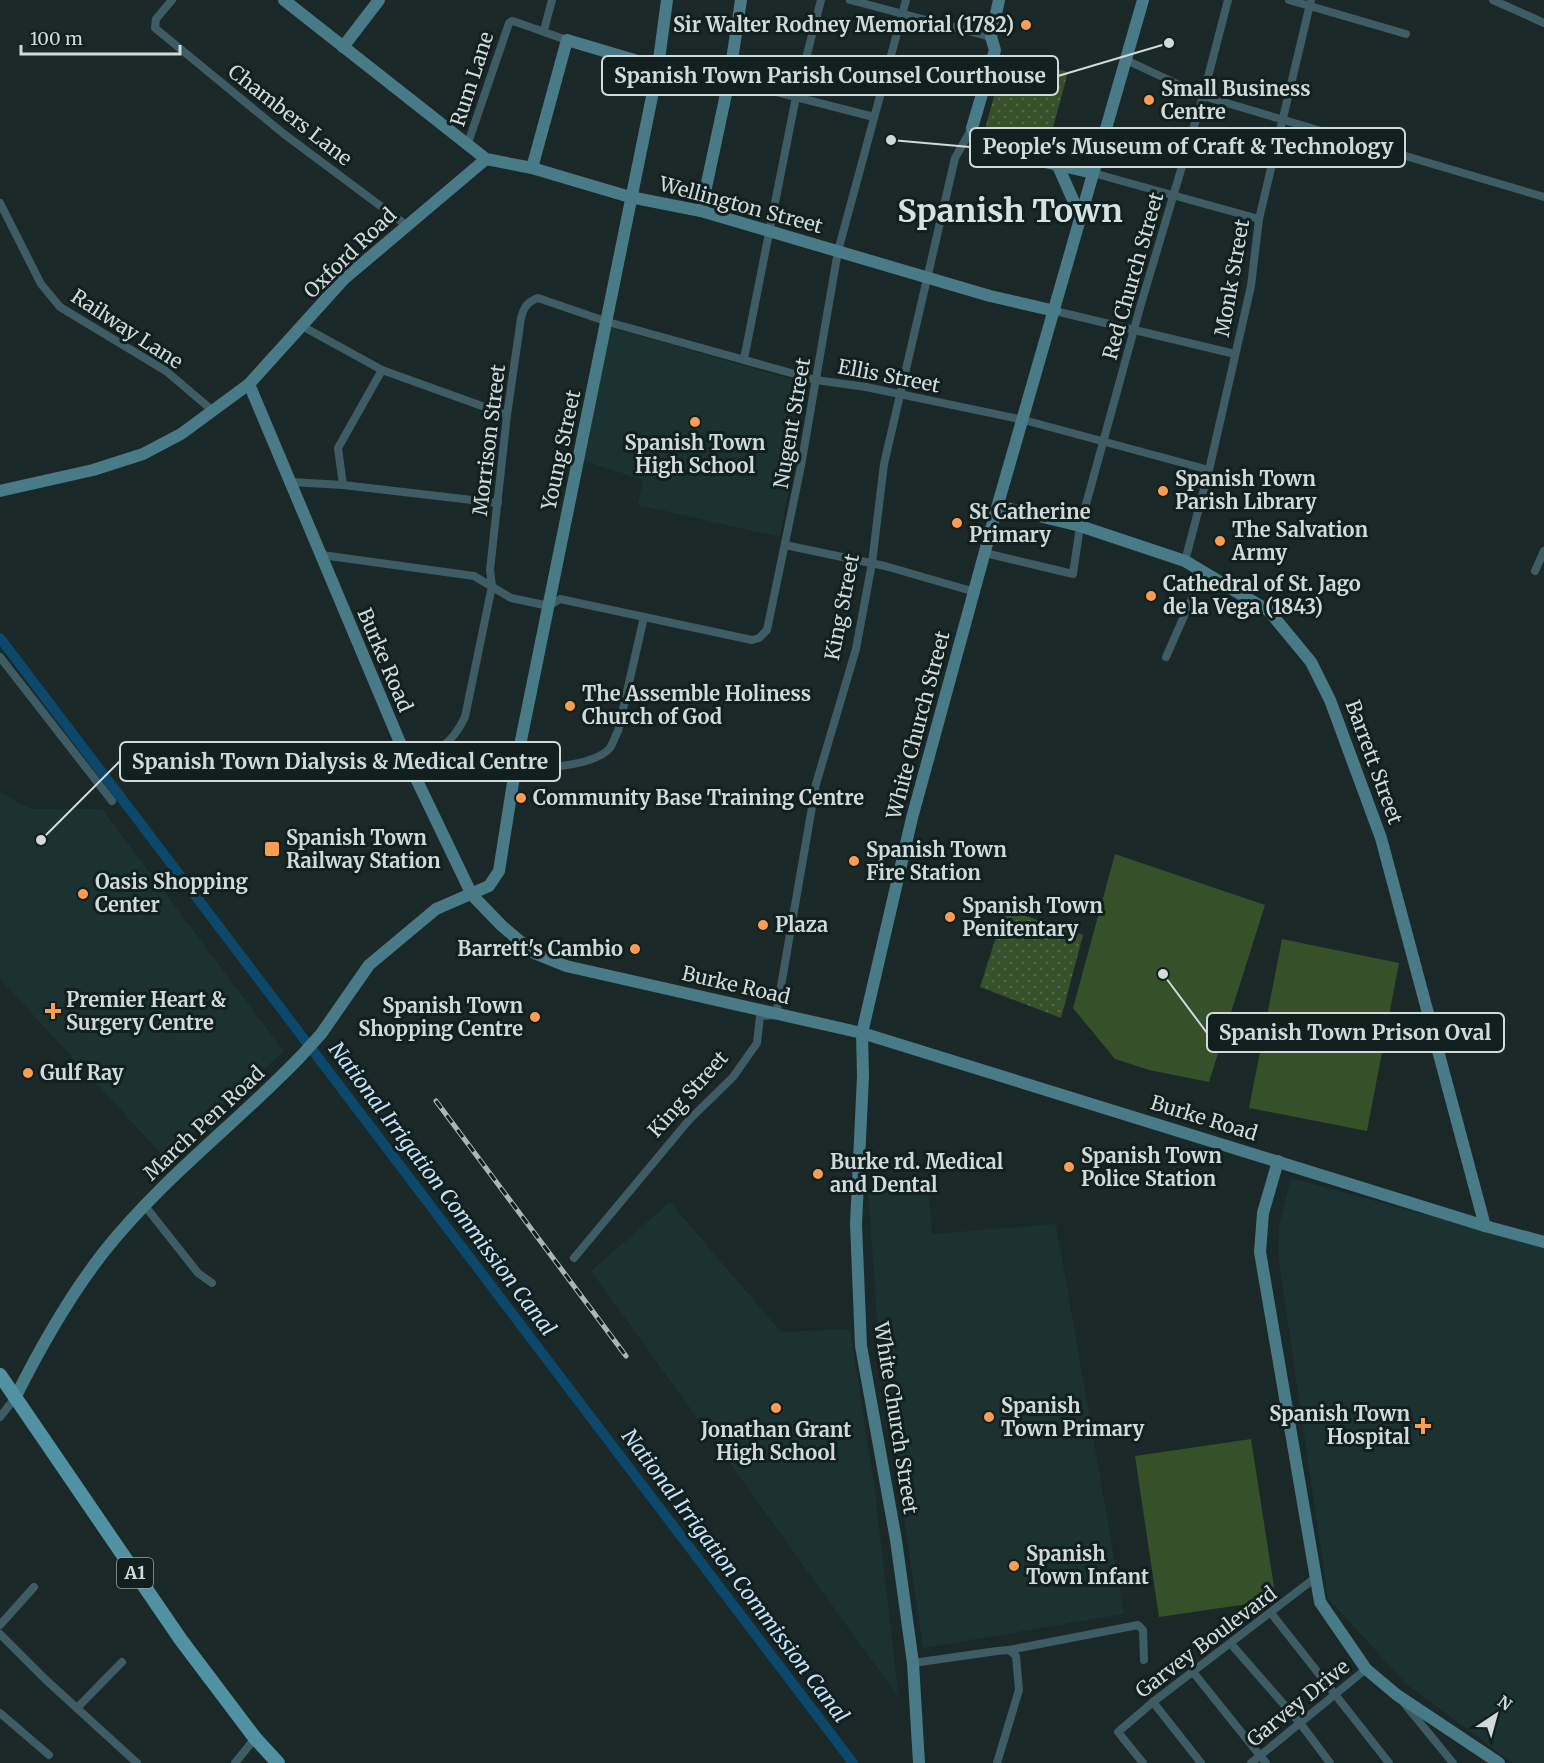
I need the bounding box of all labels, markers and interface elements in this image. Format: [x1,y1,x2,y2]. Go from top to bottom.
place label: Sir Walter Rodney Memorial (1782) [673,12,1014,37]
scale bar [21,18,180,56]
marker: Sir Walter Rodney Memorial (1782) [1019,18,1033,32]
text: 100 m [30,27,83,50]
street label: Rum Lane [444,28,499,129]
callout: Spanish Town Parish Counsel Courthouse [602,56,1058,95]
street label: Chambers Lane [223,58,357,171]
text: Spanish Town Parish Counsel Courthouse [614,62,1046,89]
place label: Small Business Centre [1161,76,1311,124]
marker: Small Business Centre [1142,93,1156,107]
callout: People's Museum of Craft & Technology [970,128,1405,167]
text: People's Museum of Craft & Technology [982,133,1394,160]
street label: Wellington Street [656,170,826,238]
street label: Red Church Street [1097,189,1168,362]
district label: Spanish Town [897,191,1123,231]
street label: Oxford Road [298,202,401,303]
street label: Monk Street [1209,217,1254,339]
street label: Railway Lane [67,283,188,374]
street label: Ellis Street [836,353,942,398]
street label: Nugent Street [768,355,815,490]
street label: Morrison Street [467,363,510,517]
street label: Young Street [535,387,586,513]
marker: Spanish Town High School [688,415,702,429]
place label: Spanish Town High School [625,430,766,478]
place label: Spanish Town Parish Library [1175,466,1317,514]
marker: Spanish Town Parish Library [1156,484,1170,498]
place label: St Catherine Primary [969,499,1091,547]
marker: St Catherine Primary [950,516,964,530]
place label: The Salvation Army [1231,517,1368,565]
marker: The Salvation Army [1213,534,1227,548]
street label: King Street [819,551,864,662]
place label: Cathedral of St. Jago de la Vega (1843) [1163,571,1361,619]
marker: Cathedral of St. Jago de la Vega (1843) [1144,589,1158,603]
street label: Burke Road [352,604,419,715]
street label: White Church Street [880,628,955,823]
place label: The Assemble Holiness Church of God [582,681,811,729]
street label: Barrett Street [1340,696,1409,828]
marker: The Assemble Holiness Church of God [563,699,577,713]
callout: Spanish Town Dialysis & Medical Centre [120,742,560,781]
text: Spanish Town Dialysis & Medical Centre [132,748,548,775]
place label: Community Base Training Centre [533,785,864,810]
marker: Community Base Training Centre [514,791,528,805]
place label: Spanish Town Railway Station [286,825,441,873]
place label: Spanish Town Fire Station [866,837,1007,885]
marker: Spanish Town Railway Station [263,840,281,858]
marker: Spanish Town Fire Station [847,854,861,868]
place label: Oasis Shopping Center [95,869,248,917]
marker: Oasis Shopping Center [76,887,90,901]
place label: Spanish Town Penitentary [962,893,1103,941]
marker: Spanish Town Penitentary [943,910,957,924]
place label: Plaza [775,912,828,937]
marker: Plaza [756,918,770,932]
place label: Barrett's Cambio [457,936,623,961]
marker: Barrett's Cambio [628,942,642,956]
street label: Burke Road [680,960,793,1009]
place label: Premier Heart & Surgery Centre [66,987,226,1035]
place label: Spanish Town Shopping Centre [358,993,523,1041]
marker: Premier Heart & Surgery Centre [44,1002,62,1020]
marker: Spanish Town Shopping Centre [528,1010,542,1024]
callout: Spanish Town Prison Oval [1207,1013,1504,1052]
text: Spanish Town Prison Oval [1219,1019,1492,1046]
water label: National Irrigation Commission Canal [323,1036,562,1341]
street label: King Street [642,1045,733,1142]
place label: Gulf Ray [40,1060,124,1085]
street label: March Pen Road [138,1060,269,1185]
marker: Gulf Ray [21,1066,35,1080]
street label: Burke Road [1148,1089,1261,1146]
place label: Spanish Town Police Station [1081,1143,1222,1191]
place label: Burke rd. Medical and Dental [830,1149,1004,1197]
marker: Spanish Town Police Station [1062,1160,1076,1174]
marker: Burke rd. Medical and Dental [811,1167,825,1181]
street label: White Church Street [869,1319,924,1516]
place label: Spanish Town Primary [1001,1393,1145,1441]
marker: Jonathan Grant High School [769,1401,783,1415]
place label: Spanish Town Hospital [1269,1401,1410,1449]
marker: Spanish Town Primary [982,1410,996,1424]
place label: Jonathan Grant High School [700,1417,851,1465]
marker: Spanish Town Hospital [1414,1417,1432,1435]
water label: National Irrigation Commission Canal [616,1423,855,1728]
place label: Spanish Town Infant [1026,1541,1149,1589]
road number: A1 [117,1558,153,1588]
marker: Spanish Town Infant [1007,1559,1021,1573]
street label: Garvey Boulevard [1130,1580,1281,1703]
street label: Garvey Drive [1241,1654,1354,1752]
north arrow [1466,1685,1526,1745]
text: N [1494,1691,1516,1715]

